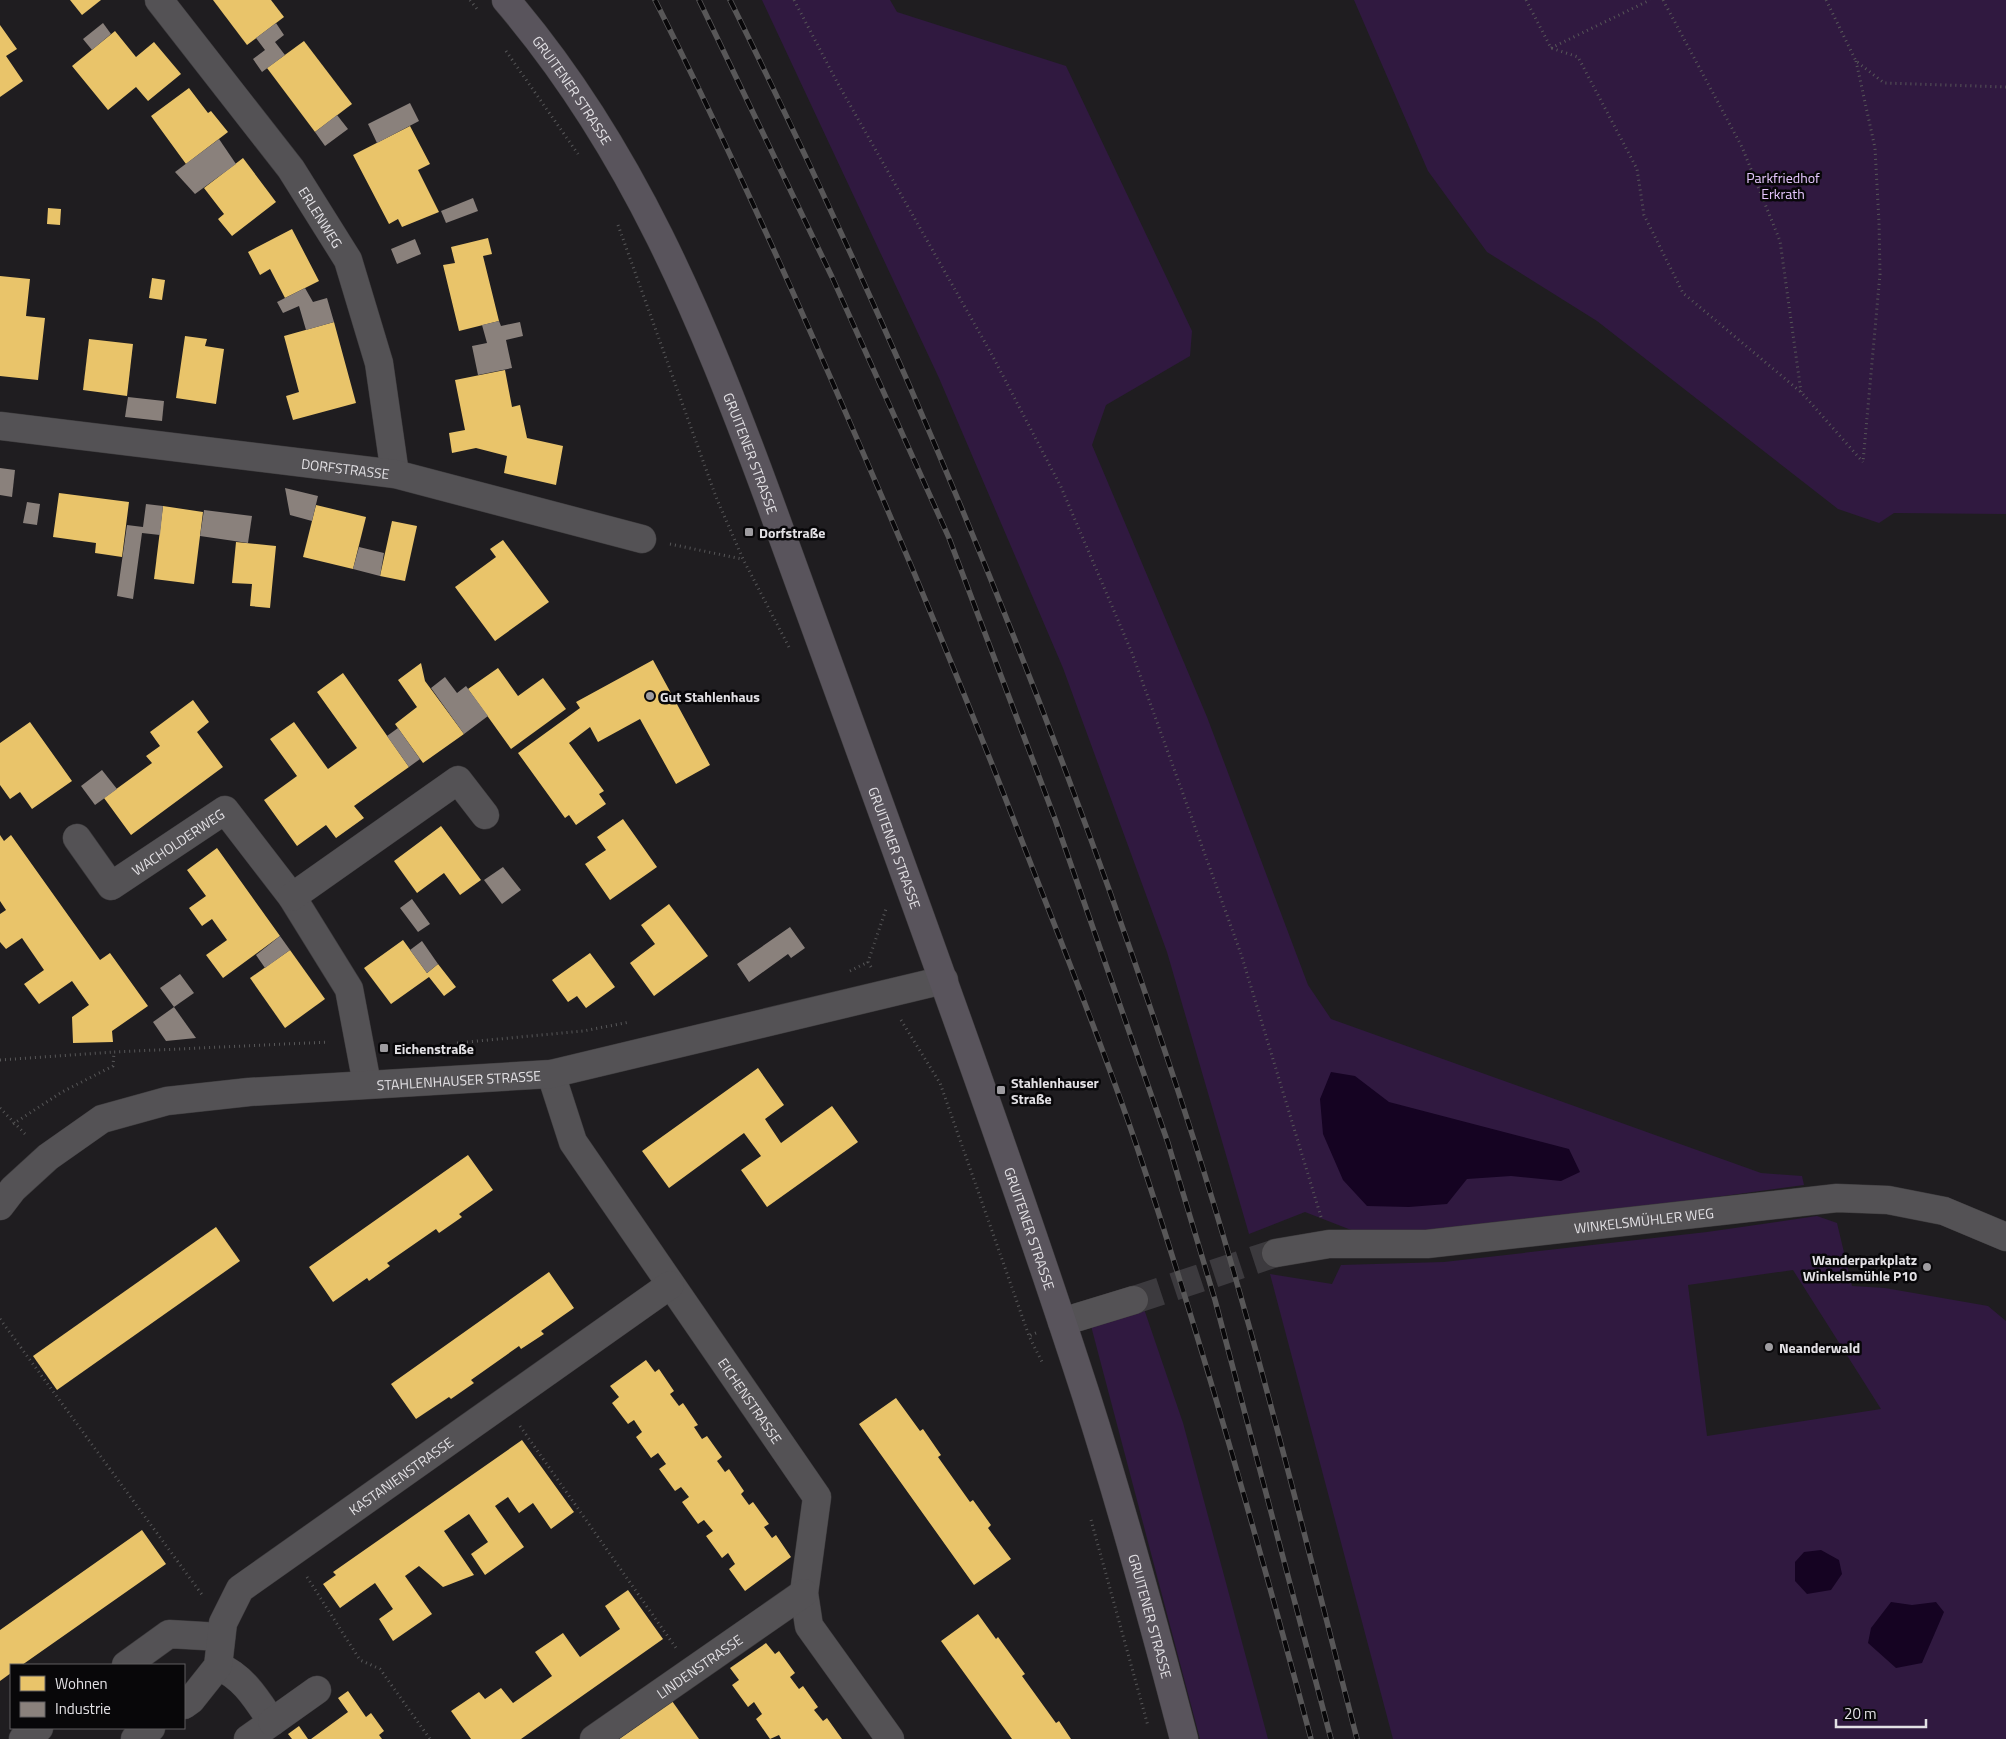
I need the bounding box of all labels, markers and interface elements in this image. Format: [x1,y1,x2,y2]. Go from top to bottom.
street label: GRUITENER STRASSE [528,31,618,149]
park label: Parkfriedhof Erkrath [1746,167,1820,204]
street label: ERLENWEG [294,182,348,252]
street label: GRUITENER STRASSE [719,389,784,517]
street label: DORFSTRASSE [300,452,391,484]
place label: Dorfstraße [759,522,825,543]
marker: Dorfstraße [743,526,755,538]
place label: Gut Stahlenhaus [660,686,760,707]
marker: Gut Stahlenhaus [644,690,656,702]
street label: GRUITENER STRASSE [864,784,927,912]
street label: WACHOLDERWEG [127,803,228,880]
place label: Eichenstraße [394,1038,474,1059]
marker: Eichenstraße [378,1042,390,1054]
street label: STAHLENHAUSER STRASSE [376,1064,542,1095]
place label: Stahlenhauser Straße [1011,1072,1099,1109]
marker: Stahlenhauser Straße [995,1084,1007,1096]
street label: GRUITENER STRASSE [999,1164,1061,1293]
street label: WINKELSMÜHLER WEG [1573,1201,1715,1238]
place label: Wanderparkplatz Winkelsmühle P10 [1803,1249,1917,1286]
marker: Wanderparkplatz Winkelsmühle P10 [1921,1261,1933,1273]
place label: Neanderwald [1779,1337,1860,1358]
marker: Neanderwald [1763,1341,1775,1353]
street label: EICHENSTRASSE [714,1353,788,1448]
street label: KASTANIENSTRASSE [344,1431,457,1520]
street label: GRUITENER STRASSE [1124,1551,1178,1681]
street label: LINDENSTRASSE [652,1628,747,1703]
legend [10,1664,185,1729]
text: Wohnen [55,1672,108,1695]
scale bar [1836,1696,1926,1728]
text: Industrie [55,1697,111,1720]
text: 20 m [1844,1702,1877,1725]

